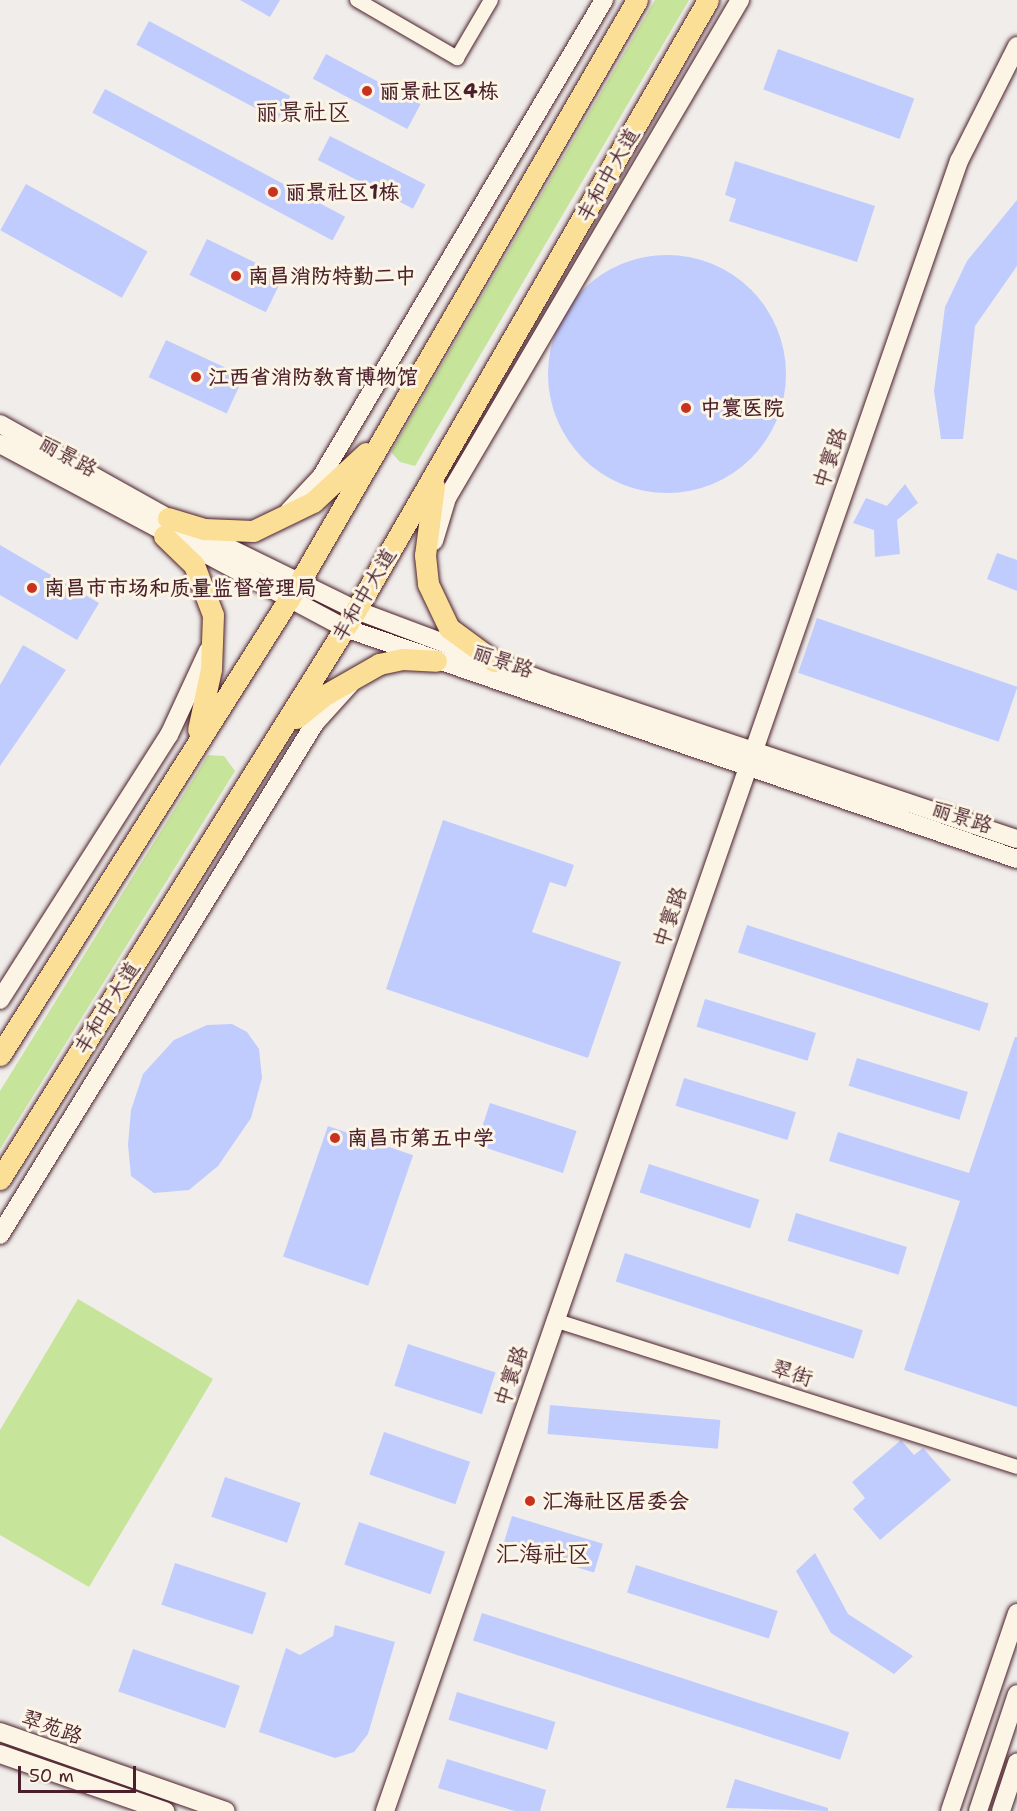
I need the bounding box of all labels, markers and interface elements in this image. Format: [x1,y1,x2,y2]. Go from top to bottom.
place label: 丽景社区4栋 [379,78,499,104]
marker: 丽景社区4栋 [360,84,374,98]
district label: 丽景社区 [255,99,351,127]
street label: 丰和中大道 [571,123,645,227]
place label: 丽景社区1栋 [285,179,400,205]
marker: 丽景社区1栋 [266,185,280,199]
place label: 南昌消防特勤二中 [248,263,416,289]
marker: 南昌消防特勤二中 [229,269,243,283]
place label: 江西省消防教育博物馆 [208,364,418,390]
marker: 江西省消防教育博物馆 [189,370,203,384]
place label: 中寰医院 [700,395,784,421]
marker: 中寰医院 [677,399,695,417]
street label: 中寰路 [808,424,852,492]
street label: 丽景路 [34,430,102,482]
street label: 丰和中大道 [326,544,402,646]
place label: 南昌市市场和质量监督管理局 [44,575,317,601]
marker: 南昌市市场和质量监督管理局 [25,581,39,595]
street label: 丽景路 [469,639,537,683]
street label: 丽景路 [928,795,996,839]
street label: 中寰路 [648,883,692,951]
street label: 丰和中大道 [68,957,146,1059]
place label: 南昌市第五中学 [347,1125,494,1151]
marker: 南昌市第五中学 [328,1131,342,1145]
street label: 中寰路 [489,1342,533,1410]
street label: 翠街 [768,1355,816,1391]
place label: 汇海社区居委会 [542,1488,689,1514]
marker: 汇海社区居委会 [523,1494,537,1508]
district label: 汇海社区 [495,1541,591,1569]
street label: 翠苑路 [18,1705,86,1749]
scale bar [21,1754,140,1792]
text: 50 m [29,1764,74,1788]

